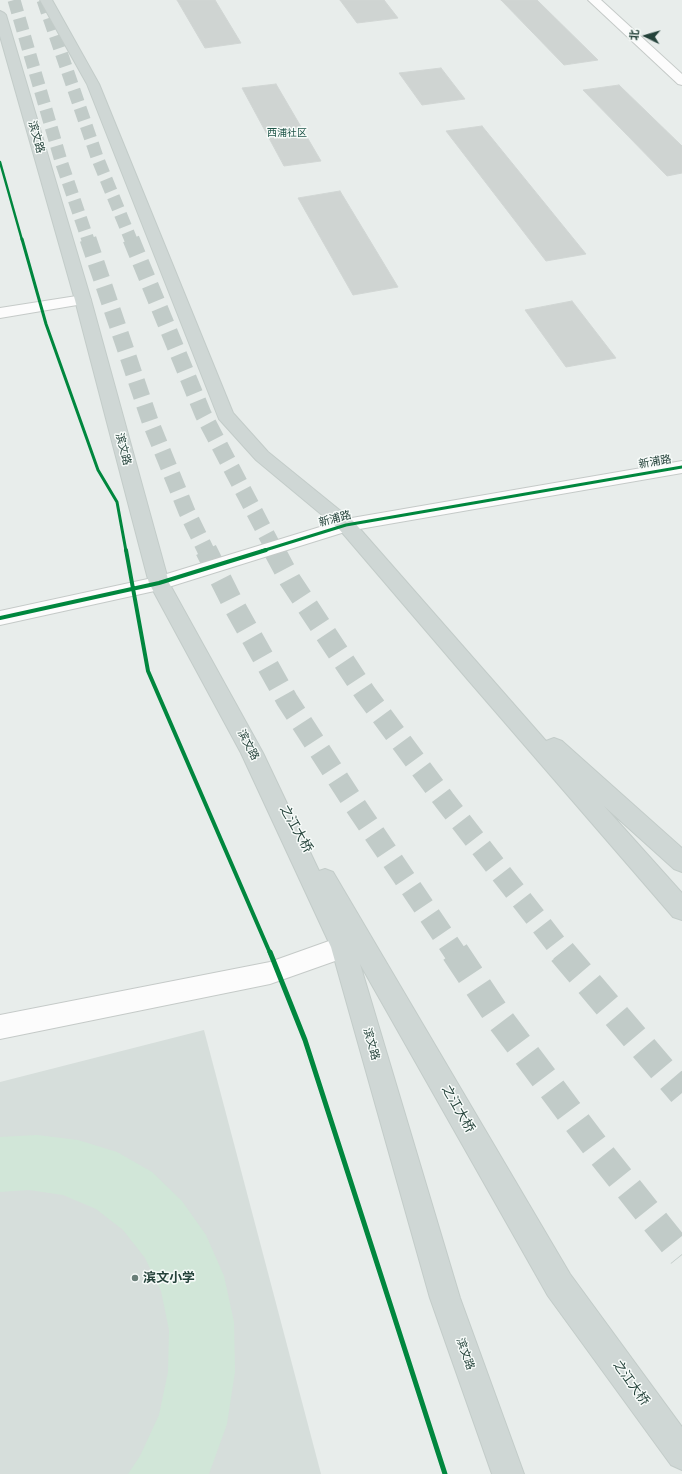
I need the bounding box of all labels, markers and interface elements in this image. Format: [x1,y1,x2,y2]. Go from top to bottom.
north arrow [626,16,666,56]
text: 北 [627,29,641,41]
street label: 滨文路 [25,119,47,155]
district label: 西浦社区 [267,127,307,139]
street label: 滨文路 [112,431,134,467]
street label: 新浦路 [638,453,672,471]
street label: 新浦路 [317,508,353,530]
street label: 滨文路 [234,727,262,763]
street label: 之江大桥 [276,803,316,855]
street label: 滨文路 [360,1026,382,1062]
street label: 之江大桥 [438,1083,478,1135]
place label: 滨文小学 [143,1270,195,1286]
marker: 滨文小学 [130,1273,140,1283]
street label: 滨文路 [453,1336,477,1372]
street label: 之江大桥 [609,1357,653,1409]

